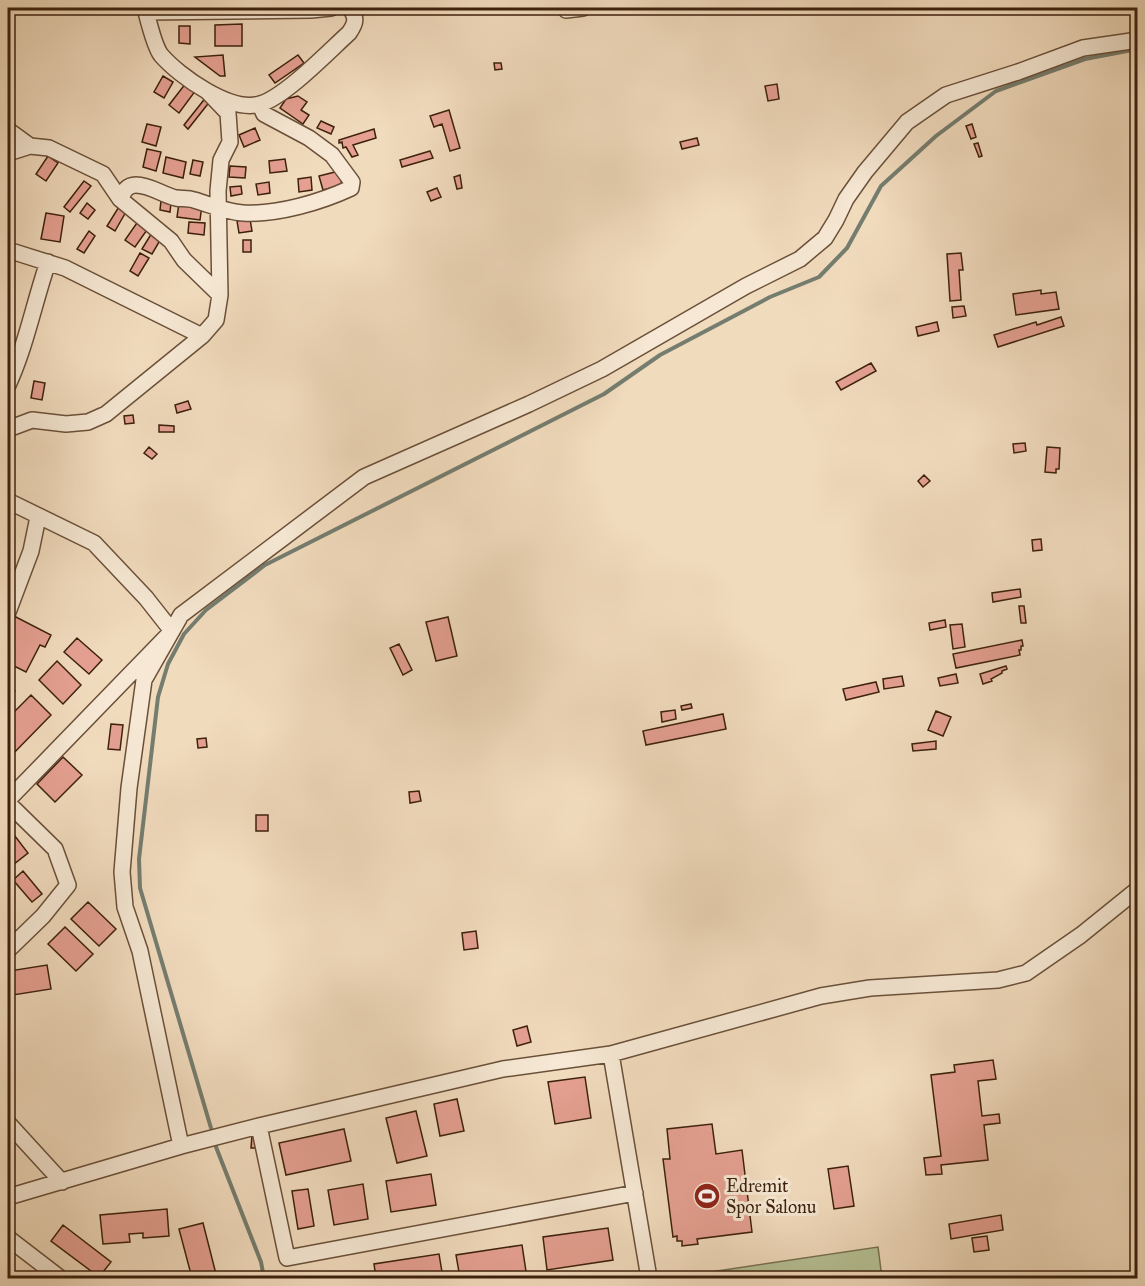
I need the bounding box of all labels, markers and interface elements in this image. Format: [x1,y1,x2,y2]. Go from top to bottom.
place label: Edremit Spor Salonu [726,1175,817,1218]
sports icon: Edremit Spor Salonu [692,1181,722,1211]

